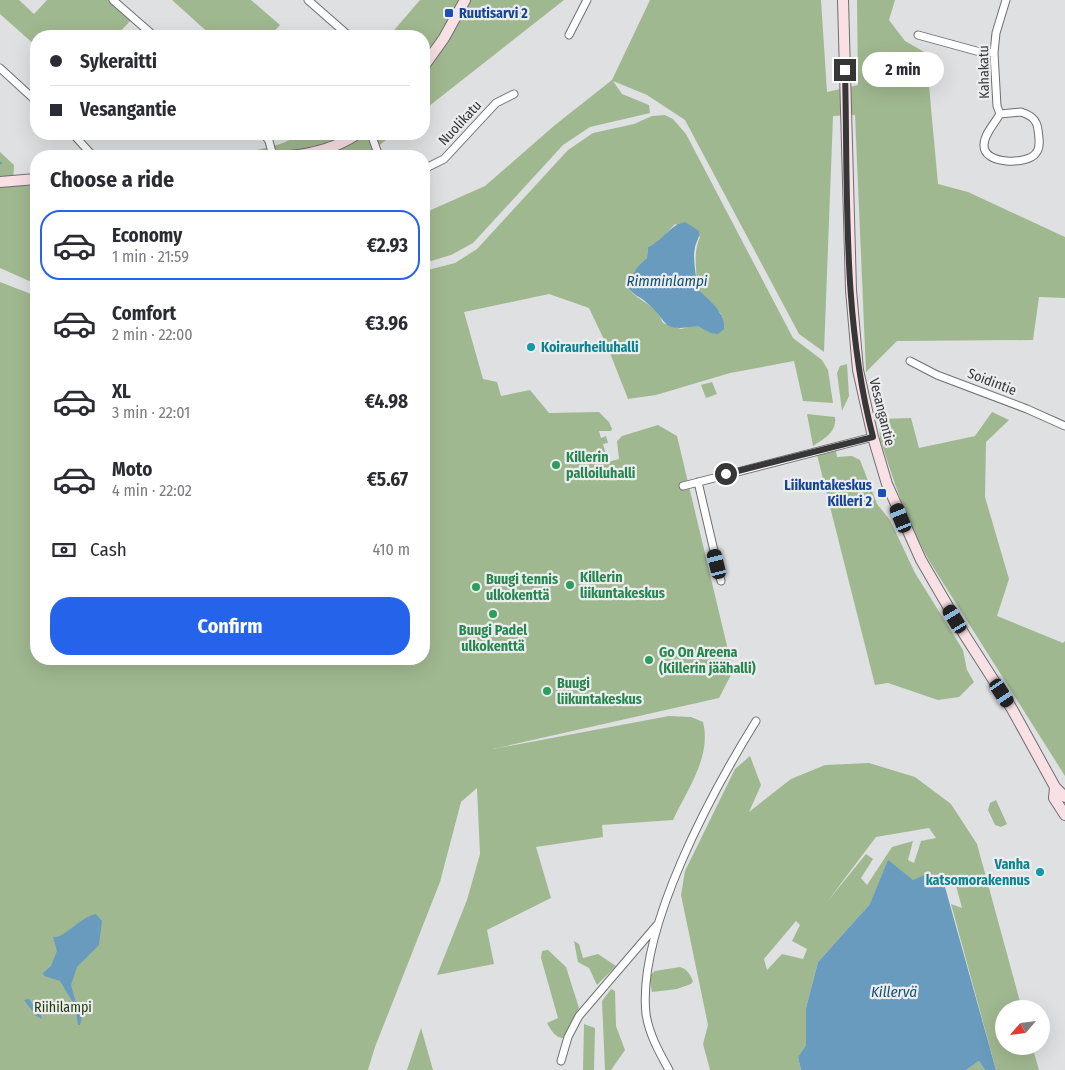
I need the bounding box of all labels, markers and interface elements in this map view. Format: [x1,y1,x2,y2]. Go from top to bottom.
place label: Ruutisarvi 2 [459,5,528,22]
marker: Ruutisarvi 2 [443,7,455,19]
street label: Kahakatu [975,45,993,99]
text: Sykeraitti [80,50,157,73]
callout: 2 min [862,52,945,88]
route end [834,59,856,81]
text: 2 min [885,60,921,79]
street label: Nuolikatu [435,97,485,149]
text: Vesangantie [80,98,176,121]
text: Choose a ride [50,166,174,193]
icon: car [52,223,97,268]
text: Economy [112,224,182,247]
text: €2.93 [367,234,408,257]
text: 1 min · 21:59 [112,247,189,266]
water label: Rimminlampi [626,272,708,290]
icon: car [52,301,97,346]
text: Comfort [112,302,176,325]
text: €3.96 [365,312,408,335]
text: 2 min · 22:00 [112,325,193,344]
place label: Koiraurheiluhalli [541,339,639,356]
marker: Koiraurheiluhalli [525,341,537,353]
street label: Soidintie [965,365,1019,399]
street label: Vesangantie [865,376,899,448]
icon: car [52,379,97,424]
text: XL [112,380,131,403]
text: €4.98 [365,390,408,413]
text: 3 min · 22:01 [112,403,190,422]
place label: Killerin palloiluhalli [566,449,636,482]
icon: car [52,457,97,502]
text: Moto [112,458,152,481]
marker: Killerin palloiluhalli [550,459,562,471]
route start [715,463,737,485]
text: €5.67 [367,468,408,491]
place label: Liikuntakeskus Killeri 2 [784,477,873,510]
text: 4 min · 22:02 [112,481,192,500]
marker: Liikuntakeskus Killeri 2 [876,487,888,499]
car [888,501,913,535]
icon: cash [50,536,78,564]
text: Cash [90,538,127,561]
text: 410 m [372,540,410,559]
car [706,548,727,580]
place label: Killerin liikuntakeskus [580,569,665,602]
place label: Buugi tennis ulkokenttä [486,571,558,604]
marker: Killerin liikuntakeskus [564,579,576,591]
marker: Buugi tennis ulkokenttä [470,581,482,593]
button: Confirm [50,597,410,655]
car [940,602,969,636]
marker: Buugi Padel ulkokenttä [487,608,499,620]
place label: Buugi Padel ulkokenttä [459,622,527,655]
place label: Go On Areena (Killerin jäähalli) [659,644,756,677]
marker: Go On Areena (Killerin jäähalli) [643,654,655,666]
place label: Buugi liikuntakeskus [557,675,642,708]
car [987,676,1016,710]
marker: Buugi liikuntakeskus [541,685,553,697]
place label: Vanha katsomorakennus [926,856,1030,889]
marker: Vanha katsomorakennus [1034,866,1046,878]
water label: Killervä [871,983,917,1001]
park label: Riihilampi [34,999,92,1016]
north arrow [995,1000,1050,1055]
map controls [995,1000,1050,1055]

